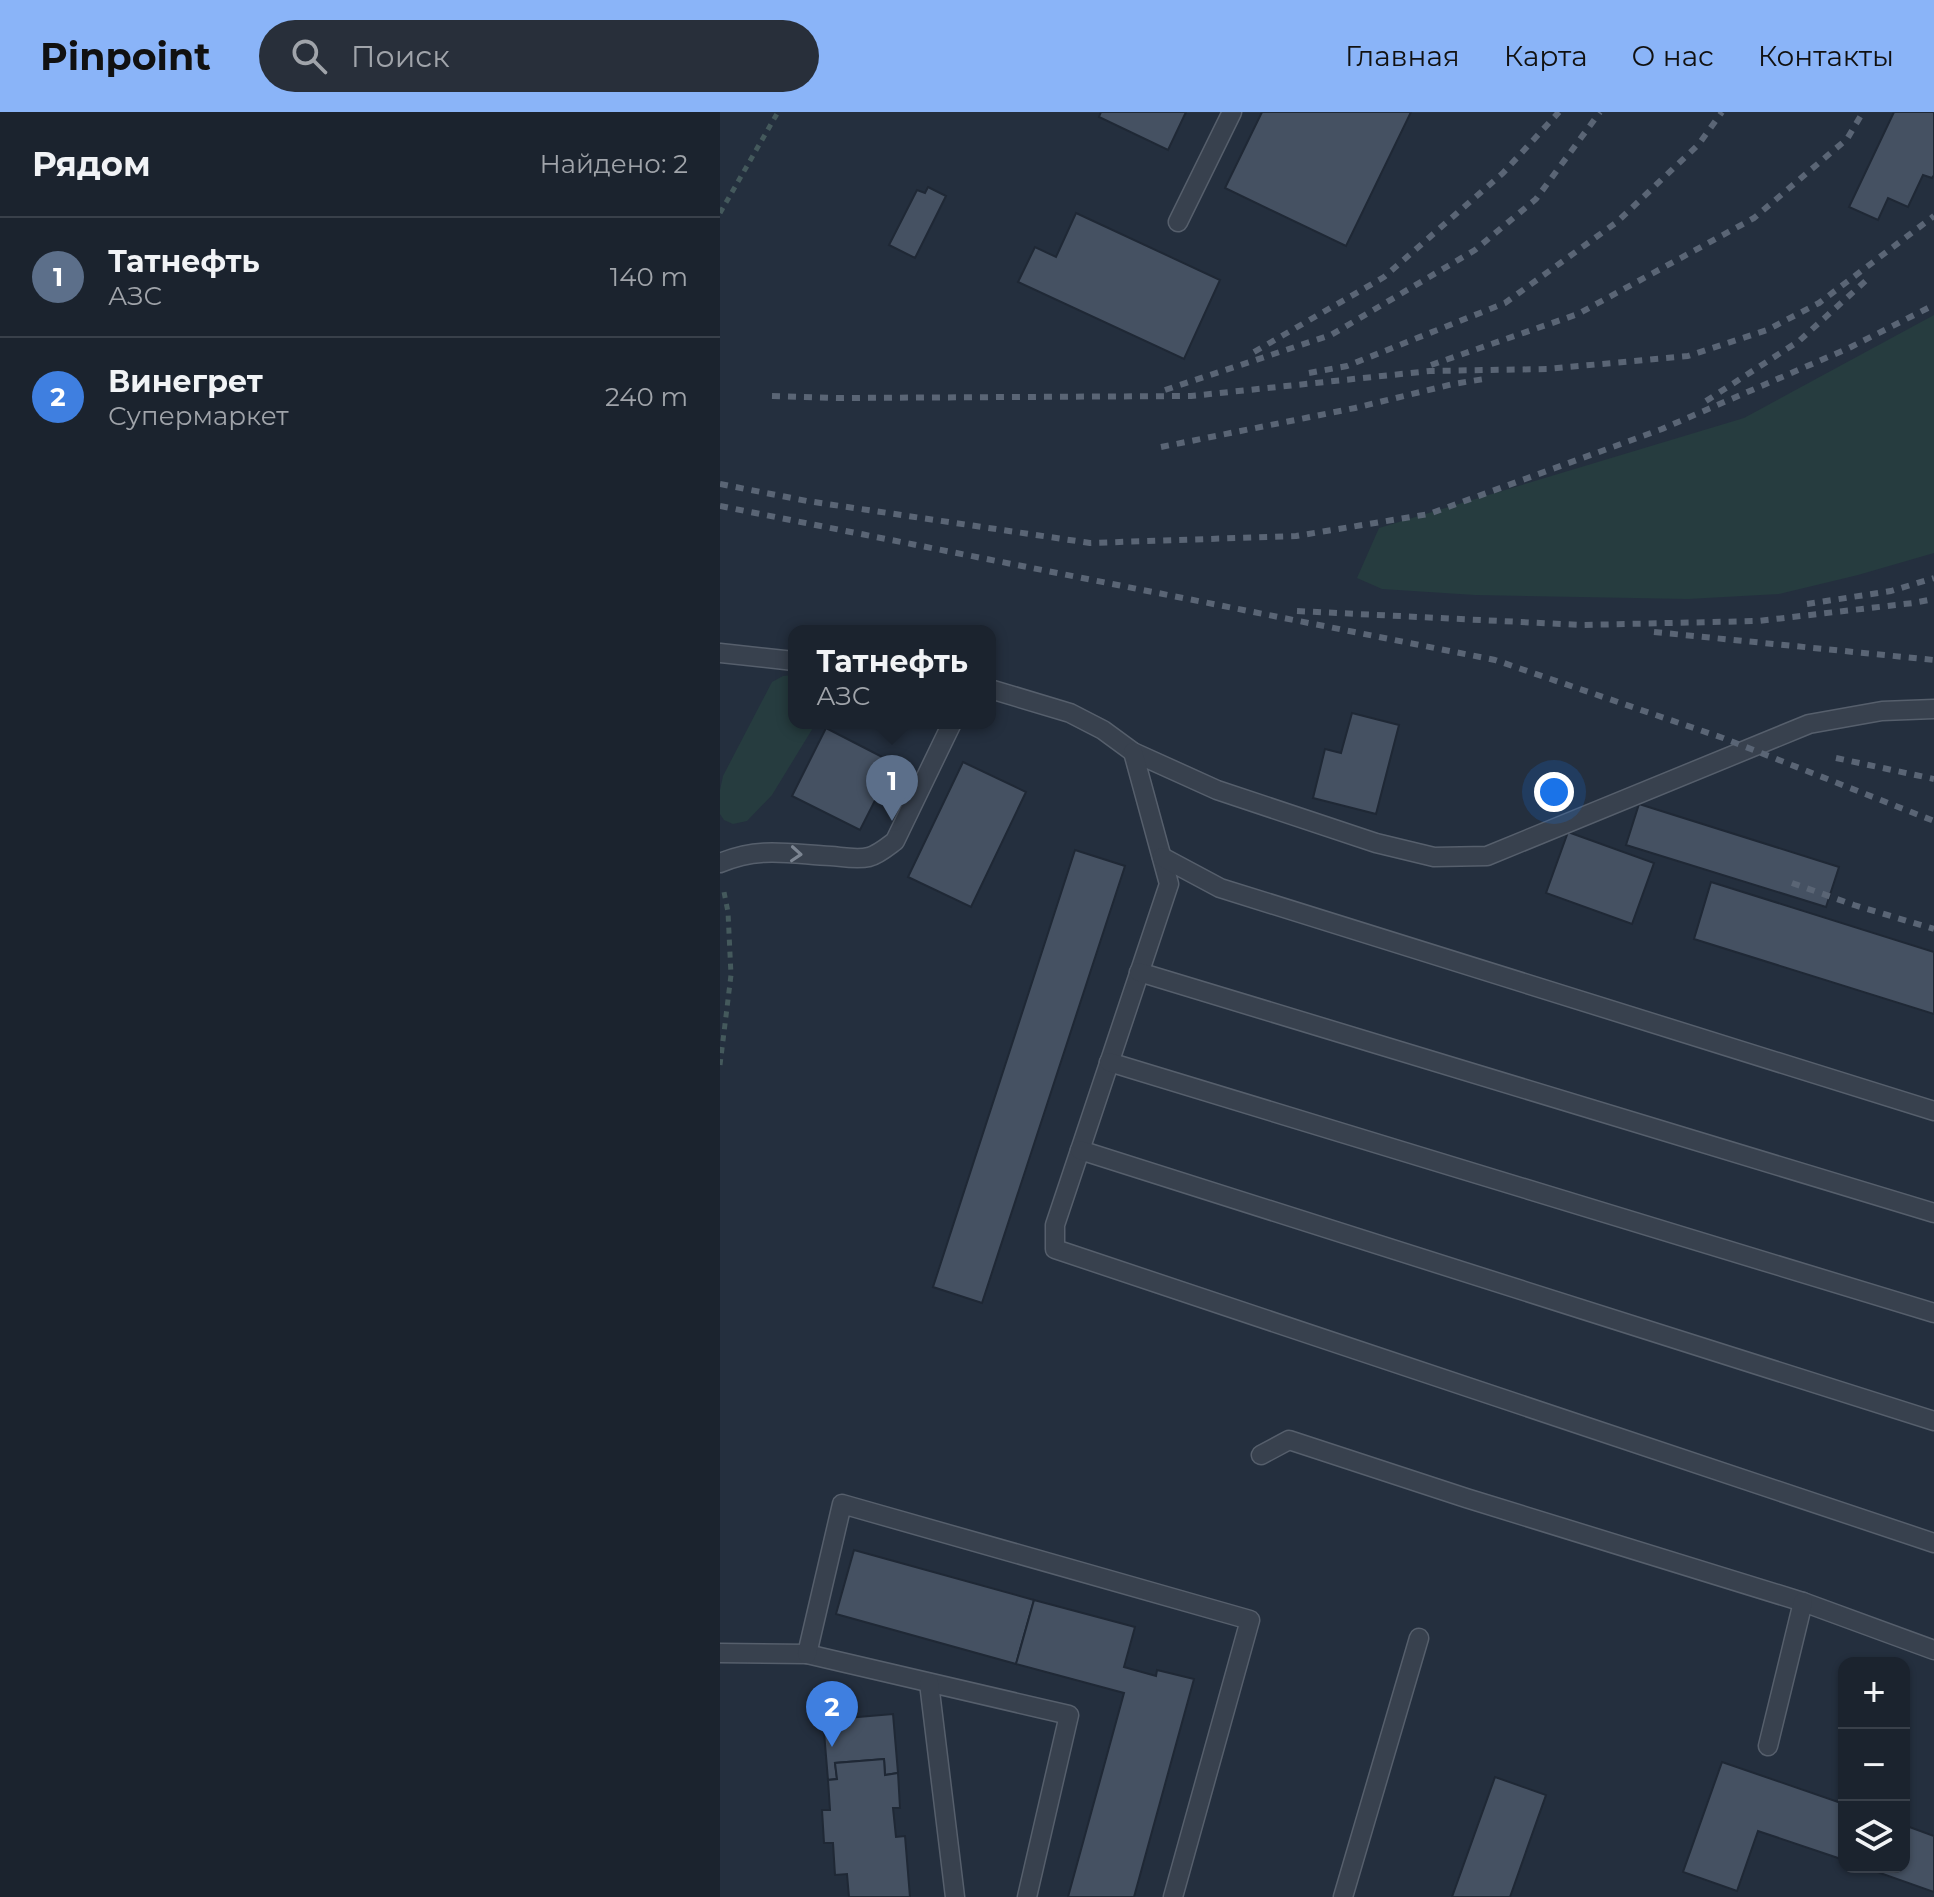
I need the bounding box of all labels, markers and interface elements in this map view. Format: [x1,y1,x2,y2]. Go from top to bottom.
search box [259,20,819,92]
text: Pinpoint [40,33,211,80]
icon: search [287,34,331,78]
text: Поиск [351,38,450,75]
text: Главная [1345,39,1460,73]
text: Карта [1504,39,1588,73]
text: О нас [1632,39,1714,73]
text: Контакты [1758,39,1894,73]
text: Рядом [32,143,151,185]
text: Найдено: 2 [539,148,688,180]
text: Татнефть [108,243,260,280]
text: 1 [53,261,63,293]
text: 140 m [610,261,688,293]
text: АЗС [108,280,162,312]
text: Винегрет [108,363,263,400]
text: 2 [50,381,66,413]
text: 240 m [605,381,688,413]
text: Супермаркет [108,400,289,432]
popup [788,625,996,729]
text: Татнефть [816,643,968,680]
text: АЗС [816,680,870,712]
pin: 1 [866,755,918,821]
your location [1534,772,1574,812]
one-way arrow [790,845,803,862]
map controls [1838,1657,1910,1873]
button: + [1838,1657,1910,1729]
pin: 2 [806,1681,858,1747]
button: − [1838,1729,1910,1801]
button: layers [1838,1801,1910,1873]

